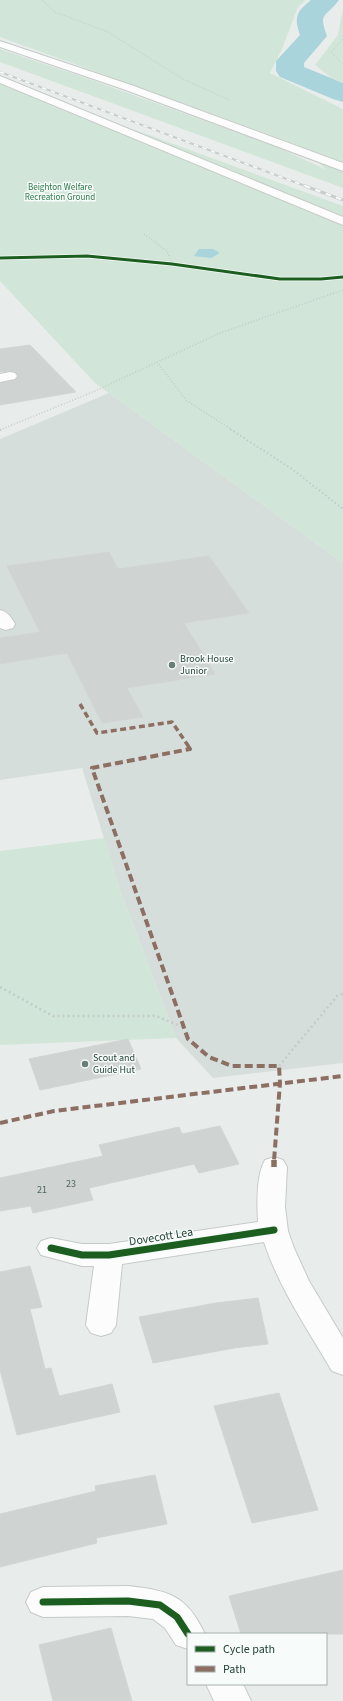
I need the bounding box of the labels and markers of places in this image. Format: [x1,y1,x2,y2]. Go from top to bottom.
place label: Brook House Junior [180,652,234,678]
marker: Brook House Junior [167,660,177,670]
place label: Scout and Guide Hut [93,1051,136,1077]
marker: Scout and Guide Hut [80,1059,90,1069]

